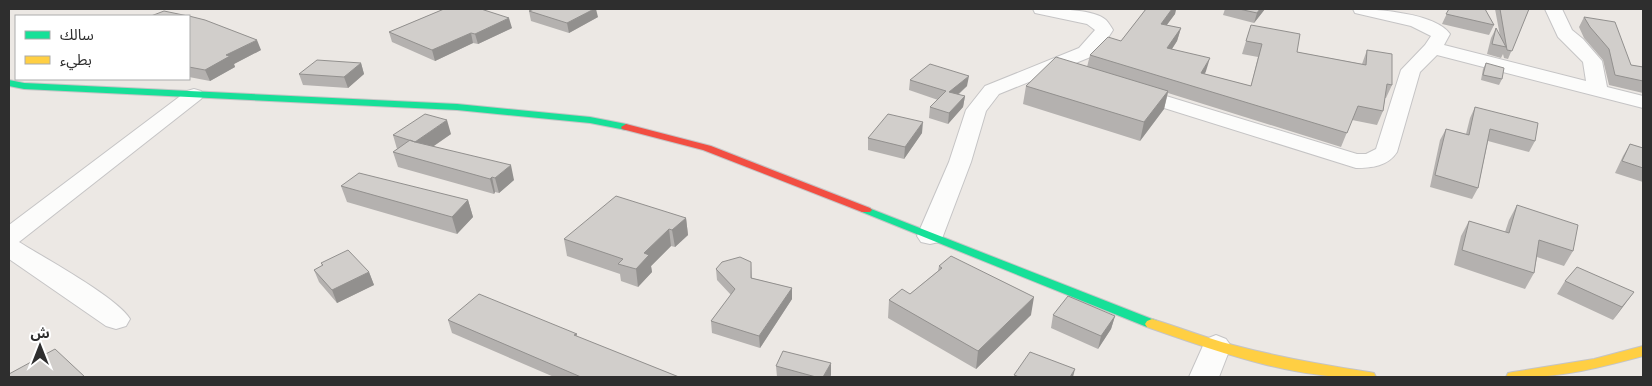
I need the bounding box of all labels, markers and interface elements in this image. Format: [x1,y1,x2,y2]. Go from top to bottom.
legend [15,15,190,80]
text: سالك [60,26,94,43]
text: بطيء [60,51,92,71]
north arrow [15,321,65,371]
text: ش [30,325,50,341]

